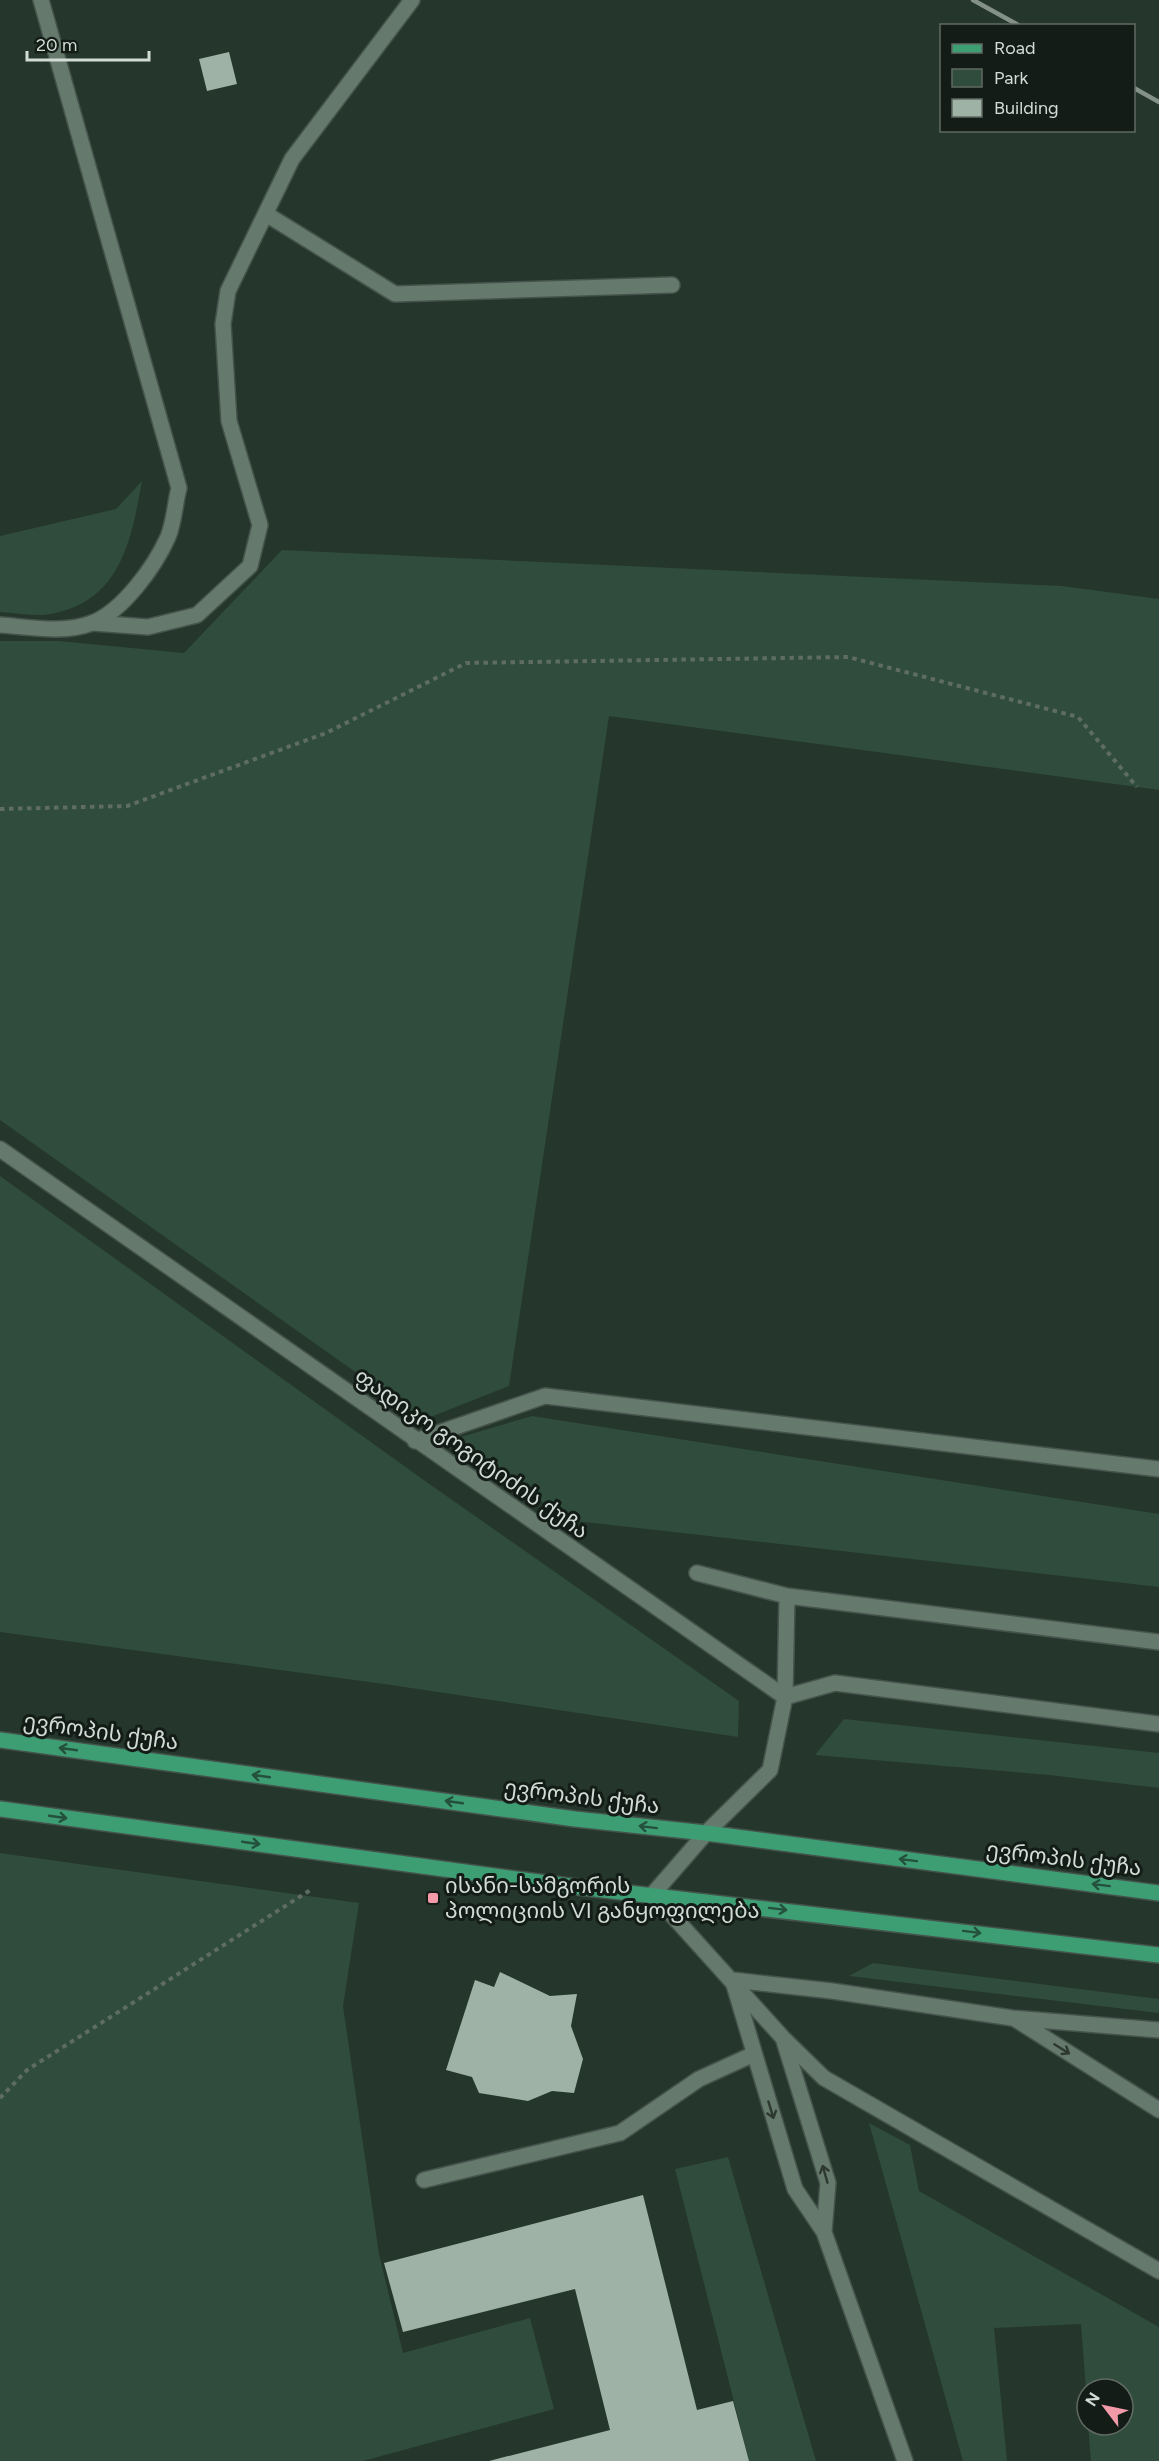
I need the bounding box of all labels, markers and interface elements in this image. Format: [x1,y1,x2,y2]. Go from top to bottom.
scale bar [27,24,148,62]
legend [940,24,1135,132]
text: 20 m [36,34,77,56]
text: Road [994,37,1035,59]
text: Park [994,67,1029,89]
text: Building [994,97,1059,119]
street label: ფადიკო გოგიტიძის ქუჩა [350,1362,594,1545]
street label: ევროპის ქუჩა [22,1707,180,1756]
one-way arrow [58,1744,78,1755]
one-way arrow [251,1770,271,1781]
street label: ევროპის ქუჩა [503,1774,661,1819]
one-way arrow [445,1797,464,1808]
one-way arrow [48,1811,67,1822]
one-way arrow [638,1821,658,1832]
street label: ევროპის ქუჩა [985,1836,1143,1881]
one-way arrow [241,1837,261,1848]
one-way arrow [898,1854,918,1865]
place label: ისანი-სამგორის პოლიციის VI განყოფილება [445,1872,760,1924]
one-way arrow [1092,1879,1111,1890]
marker: ისანი-სამგორის პოლიციის VI განყოფილება [426,1891,440,1905]
one-way arrow [768,1904,787,1915]
one-way arrow [961,1927,981,1938]
one-way arrow [1053,2043,1070,2055]
one-way arrow [766,2100,777,2119]
one-way arrow [819,2165,830,2184]
north arrow [1075,2377,1135,2437]
text: N [1081,2389,1104,2410]

